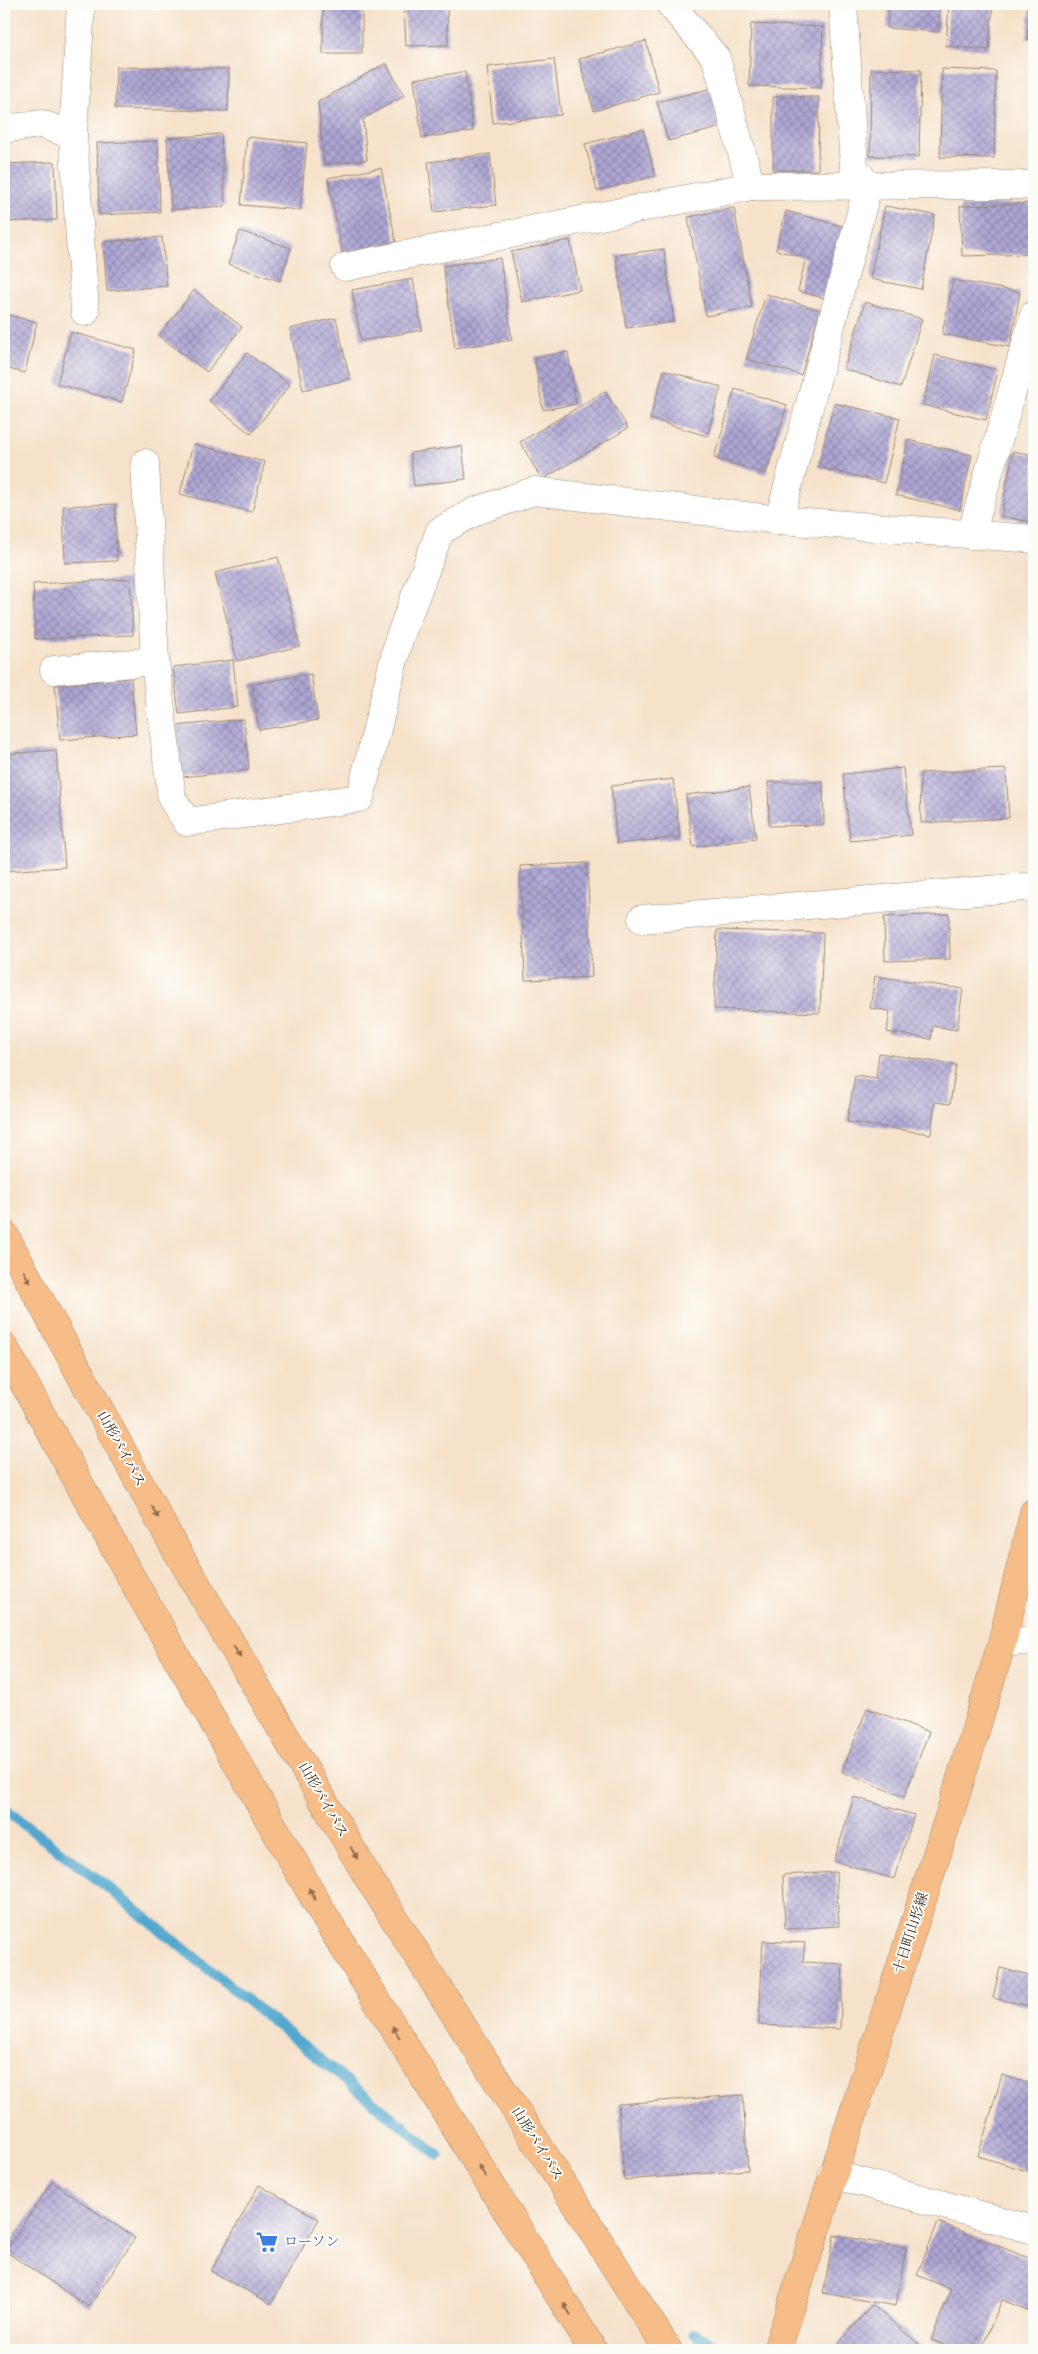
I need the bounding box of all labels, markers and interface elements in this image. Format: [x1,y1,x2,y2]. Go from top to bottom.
one-way arrow [23,1270,31,1284]
street label: 山形バイパス [95,1409,148,1489]
one-way arrow [151,1505,160,1518]
one-way arrow [232,1646,241,1659]
street label: 山形バイパス [296,1760,351,1840]
one-way arrow [350,1846,359,1860]
one-way arrow [307,1887,316,1900]
street label: 十日町山形線 [890,1891,931,1975]
one-way arrow [392,2026,401,2039]
street label: 山形バイパス [509,2104,566,2183]
one-way arrow [477,2164,486,2177]
supermarket icon: ローソン [254,2229,280,2255]
place label: ローソン [284,2235,339,2249]
one-way arrow [562,2302,572,2315]

